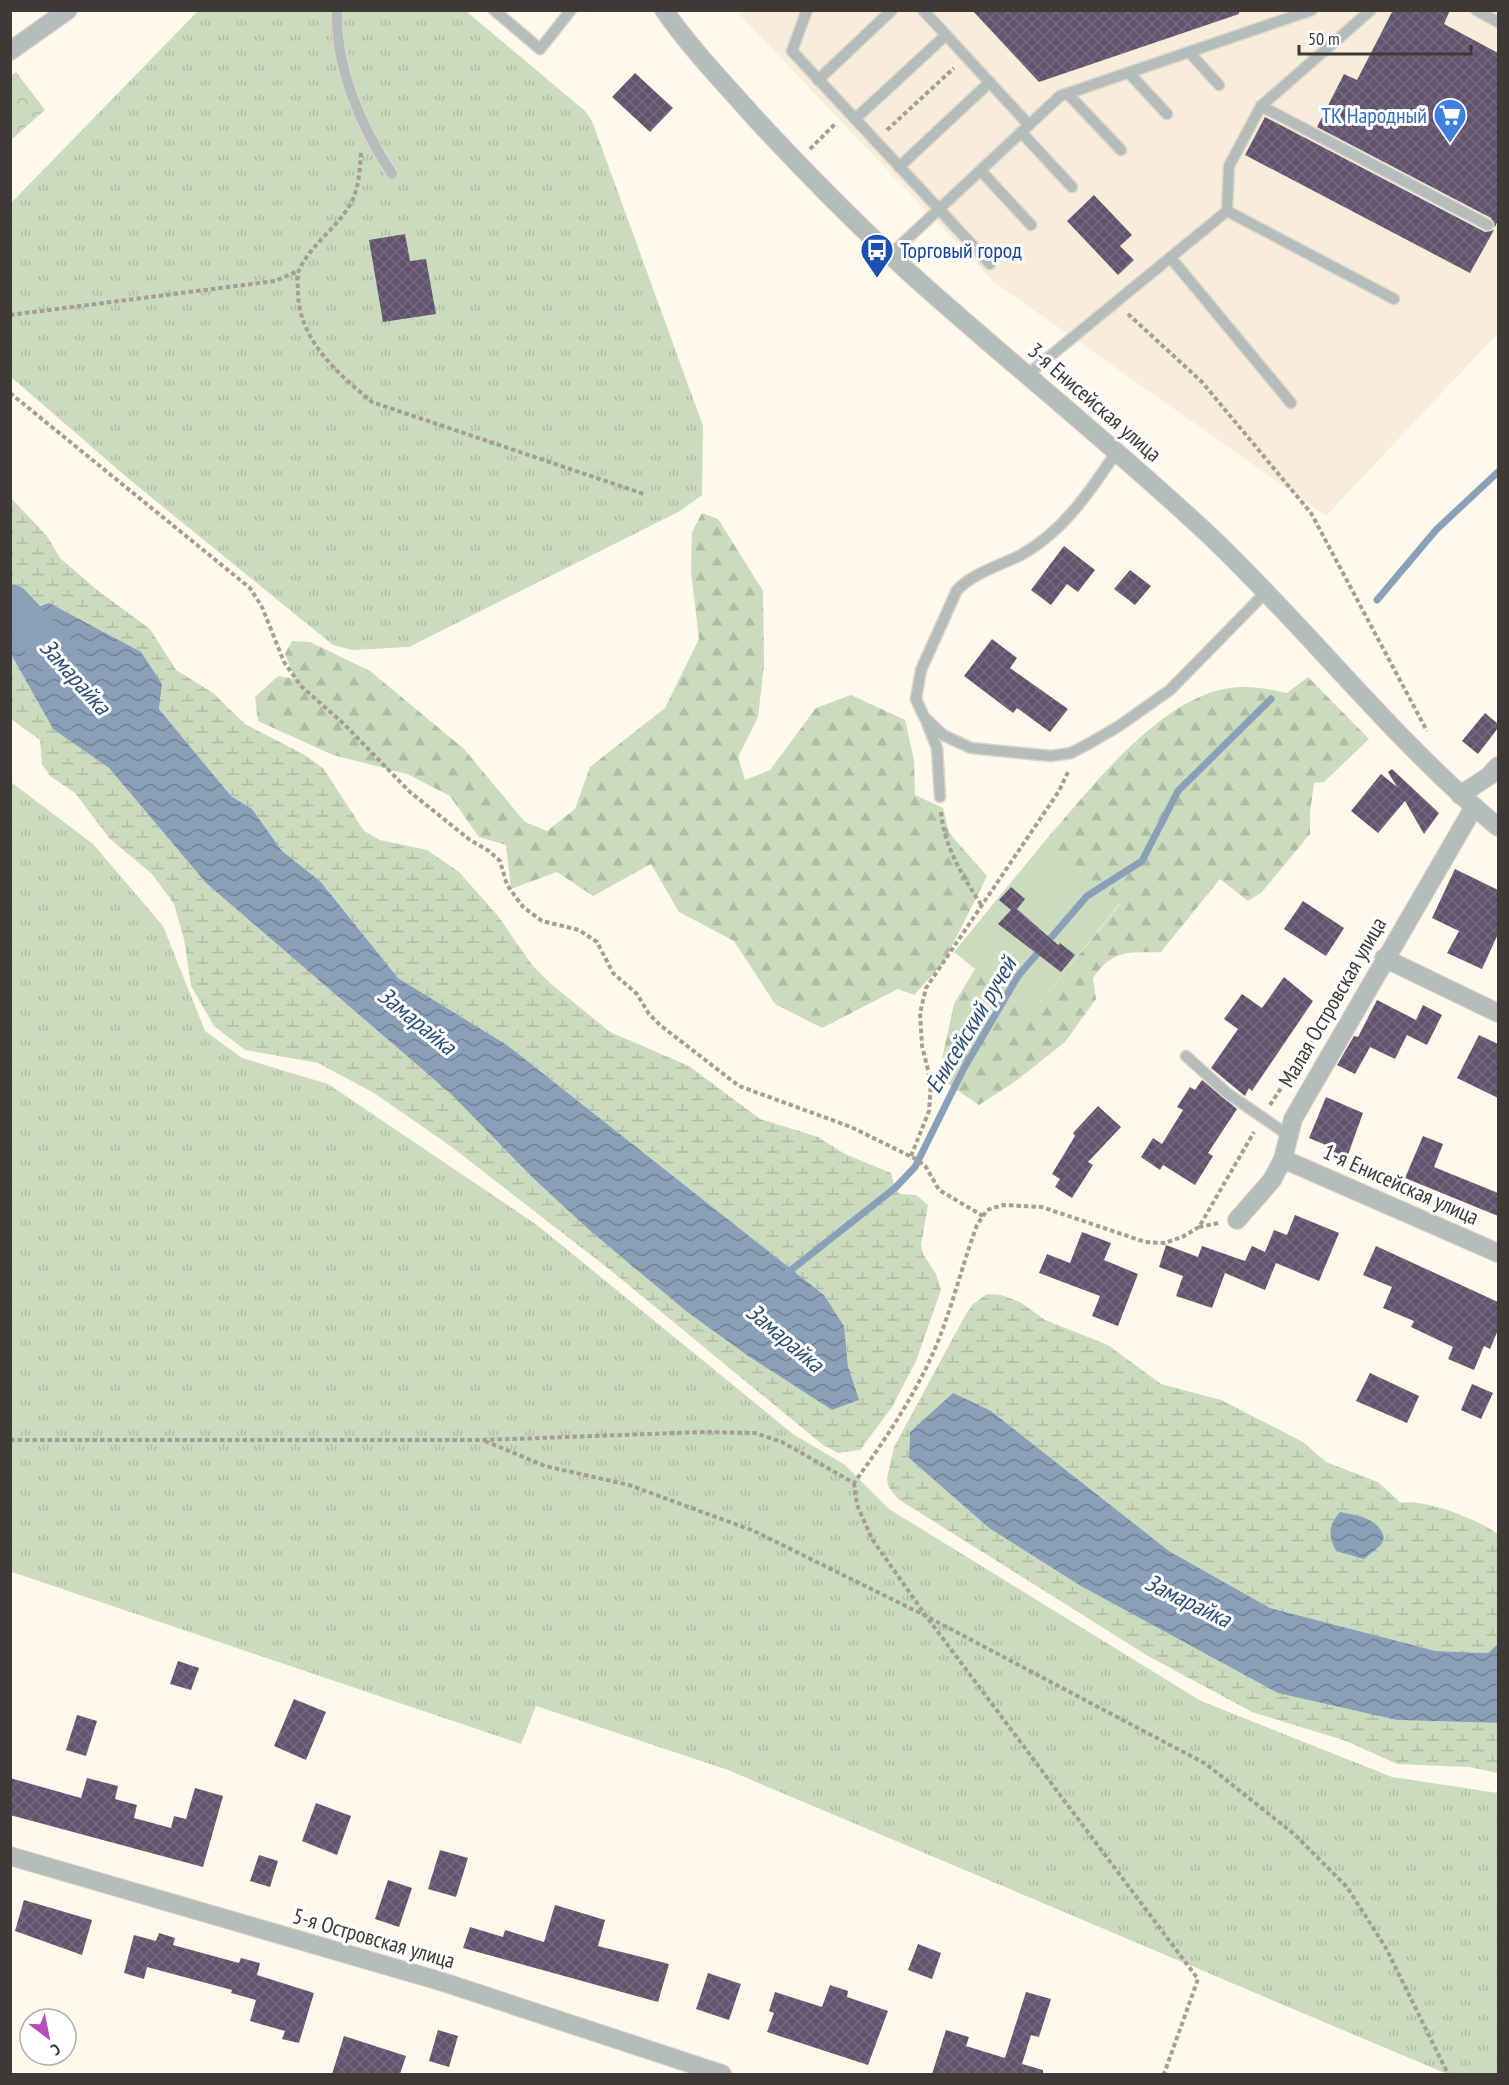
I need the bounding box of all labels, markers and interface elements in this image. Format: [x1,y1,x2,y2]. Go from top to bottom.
scale bar [1299,18,1472,56]
text: 50 m [1308,27,1340,50]
supermarket icon: ТК Народный [1432,97,1468,144]
place label: ТК Народный [1321,101,1427,129]
bus stop icon: Торговый город [859,232,895,279]
place label: Торговый город [900,236,1022,264]
street label: 3-я Енисейская улица [1023,336,1167,468]
water label: Замарайка [33,632,118,722]
street label: Малая Островская улица [1272,912,1392,1092]
water label: Енисейский ручей [918,949,1025,1098]
water label: Замарайка [372,980,464,1062]
street label: 1-я Енисейская улица [1319,1137,1483,1231]
water label: Замарайка [740,1296,831,1380]
water label: Замарайка [1140,1567,1237,1635]
street label: 5-я Островская улица [290,1901,458,1975]
north arrow [18,2007,78,2067]
text: С [47,2039,64,2061]

